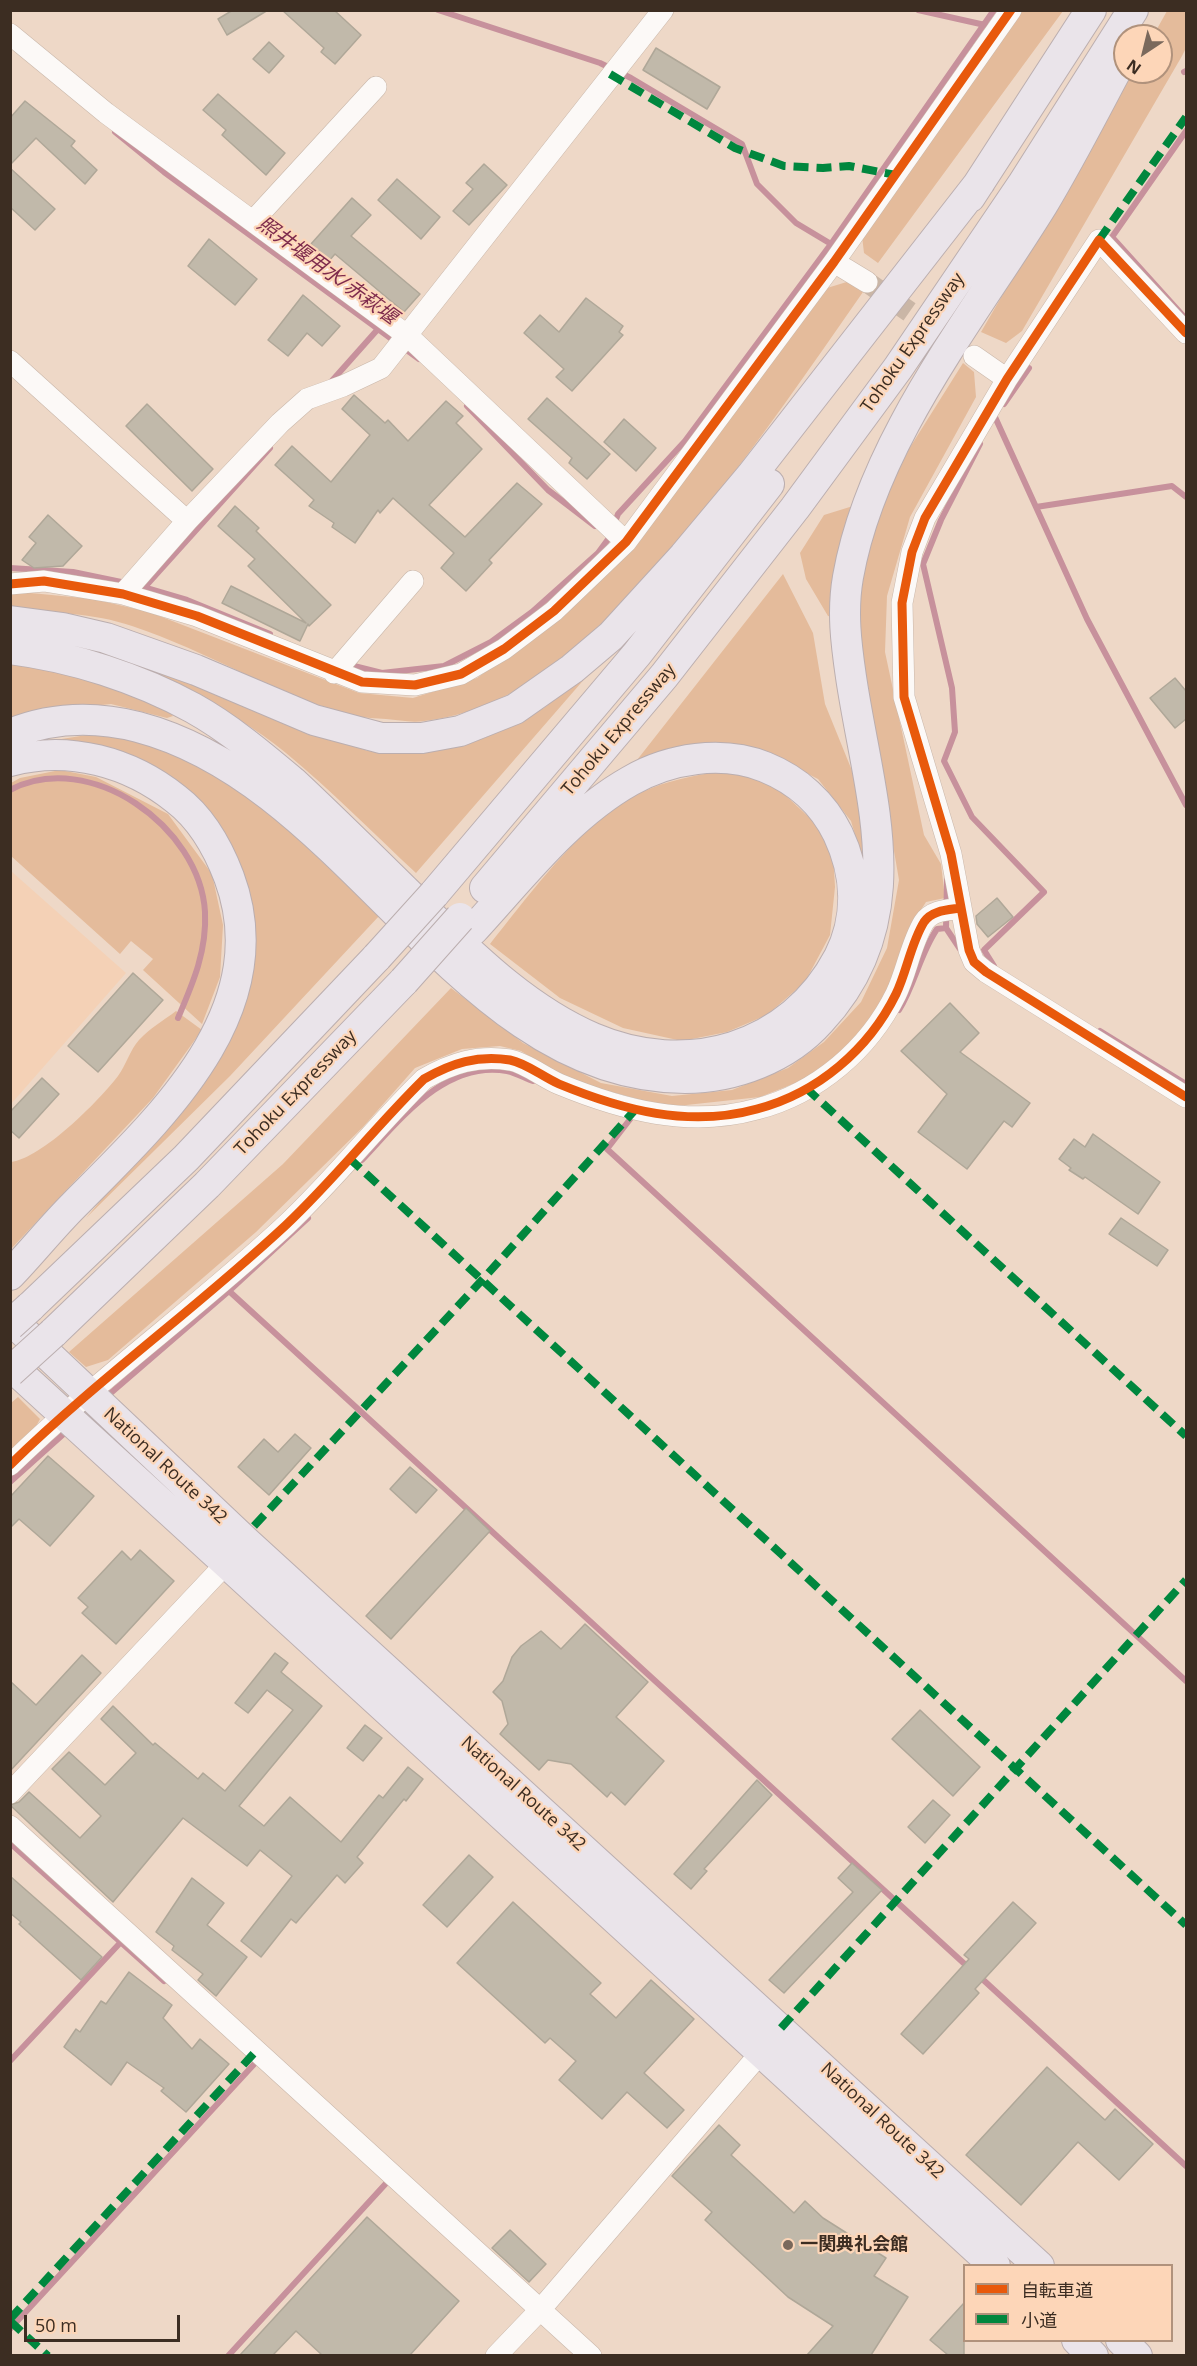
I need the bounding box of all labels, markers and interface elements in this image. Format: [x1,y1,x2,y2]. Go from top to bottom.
north arrow [1113,24,1173,84]
text: N [1122,54,1145,80]
water label: 照井堰用水/赤萩堰 [252,212,402,330]
street label: Tohoku Expressway [857,269,969,417]
street label: Tohoku Expressway [557,660,681,800]
street label: Tohoku Expressway [231,1026,361,1160]
street label: National Route 342 [99,1403,231,1529]
street label: National Route 342 [456,1732,590,1856]
street label: National Route 342 [816,2058,948,2184]
place label: 一関典礼会館 [800,2234,908,2256]
marker: 一関典礼会館 [781,2238,795,2252]
legend [963,2264,1173,2342]
text: 自転車道 [1021,2278,1093,2302]
scale bar [27,2303,183,2341]
text: 小道 [1021,2308,1057,2332]
text: 50 m [35,2313,77,2337]

